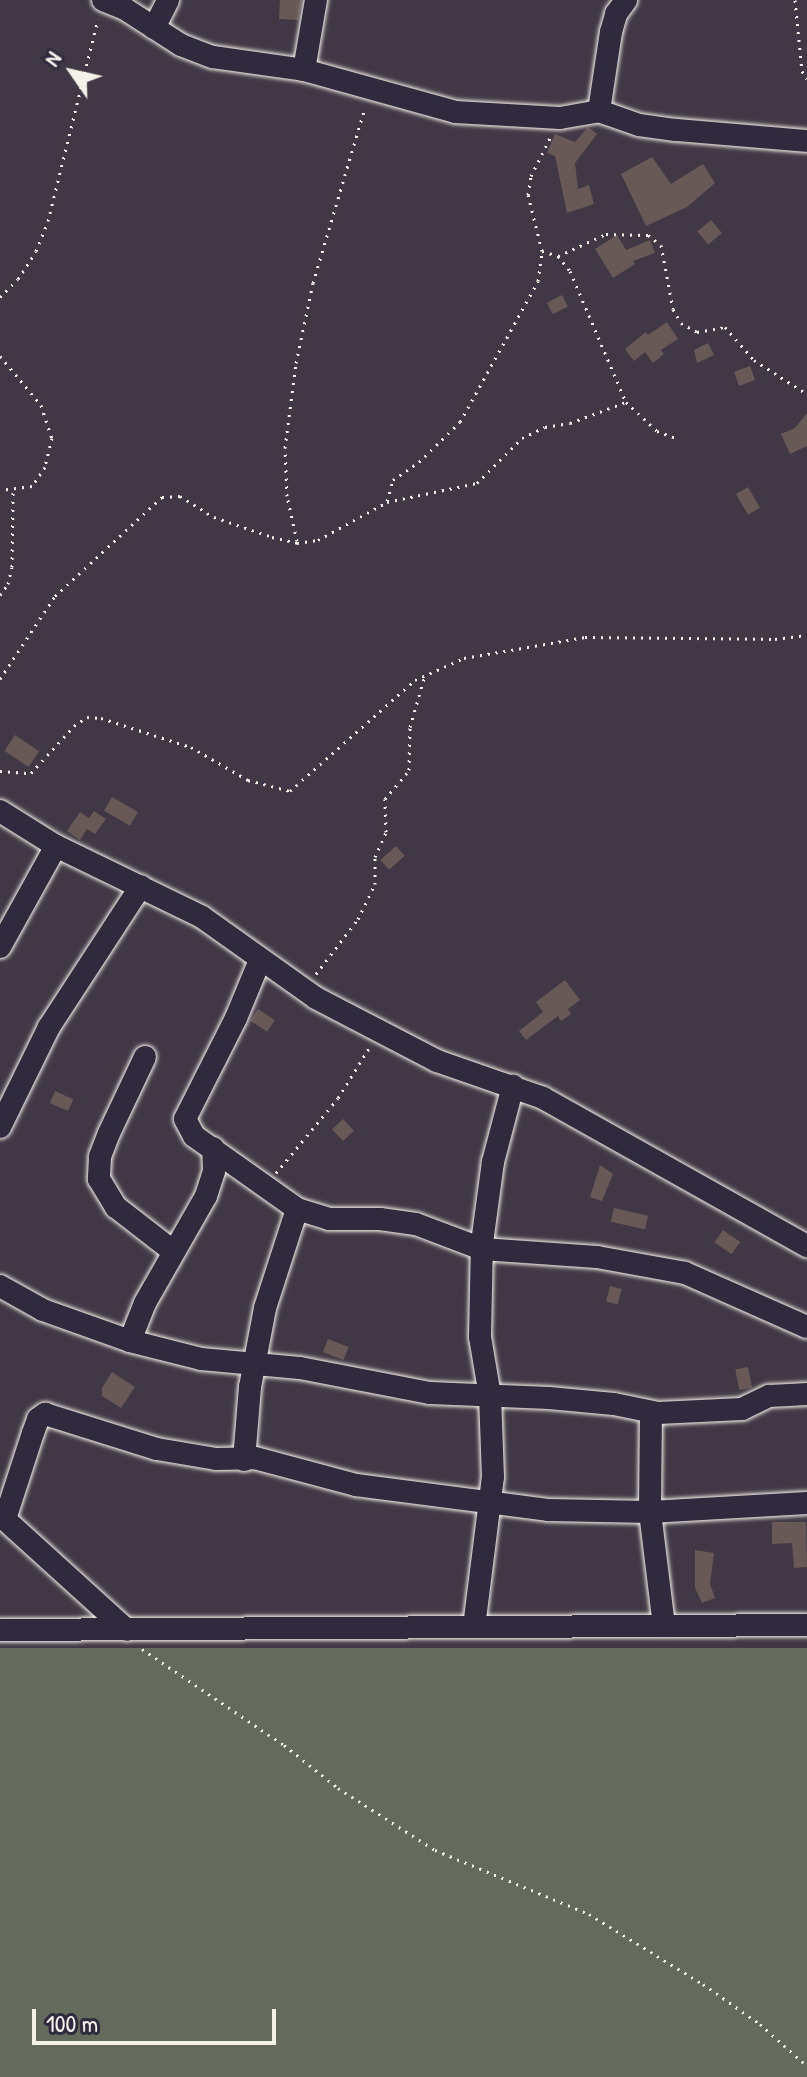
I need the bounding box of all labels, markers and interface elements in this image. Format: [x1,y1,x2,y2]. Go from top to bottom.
north arrow [32,32,112,112]
text: N [36,45,68,72]
scale bar [36,1993,280,2043]
text: 100 m [46,2007,98,2039]

